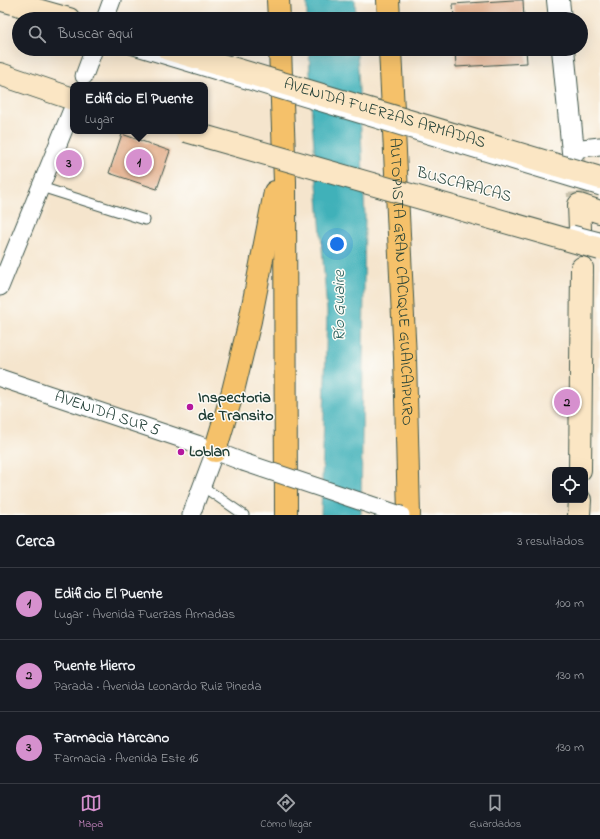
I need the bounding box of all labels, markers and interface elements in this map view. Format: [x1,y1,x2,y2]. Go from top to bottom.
search box [12,12,588,56]
icon: search [26,23,48,45]
text: Buscar aquí [58,23,133,45]
street label: AVENIDA FUERZAS ARMADAS [281,72,488,155]
popup [70,82,208,134]
text: Edificio El Puente [85,88,193,110]
text: Lugar [85,110,114,129]
street label: AUTOPISTA GRAN CACIQUE GUAICAIPURO [382,137,419,426]
pin: 1 [126,147,152,177]
pin: 3 [56,148,82,178]
street label: BUSCARACAS [413,161,514,209]
your location [327,234,347,254]
water label: Río Guaire [327,269,352,342]
street label: AVENIDA SUR 5 [51,385,163,443]
place label: Inspectoria de Transito [198,386,274,428]
pin: 2 [554,387,580,417]
marker: Inspectoria de Transito [185,402,195,412]
place label: Loblan [189,440,230,464]
marker: Loblan [176,447,186,457]
map controls [552,467,588,503]
button: locate [552,467,588,503]
text: Cerca [16,529,55,554]
text: 3 resultados [517,532,584,551]
text: Edificio El Puente [54,583,162,605]
text: 1 [27,594,31,613]
text: 100 m [555,594,584,613]
text: Lugar · Avenida Fuerzas Armadas [54,605,235,624]
text: Puente Hierro [54,655,135,677]
text: 2 [26,666,32,685]
text: 130 m [556,666,584,685]
text: Parada · Avenida Leonardo Ruiz Pineda [54,677,261,696]
text: Farmacia Marcano [54,727,169,749]
text: 3 [26,738,32,757]
text: 130 m [556,738,584,757]
text: Farmacia · Avenida Este 16 [54,749,198,768]
tab: Mapa [79,792,103,832]
tab: Cómo llegar [260,792,312,832]
tab: Guardados [469,792,521,832]

